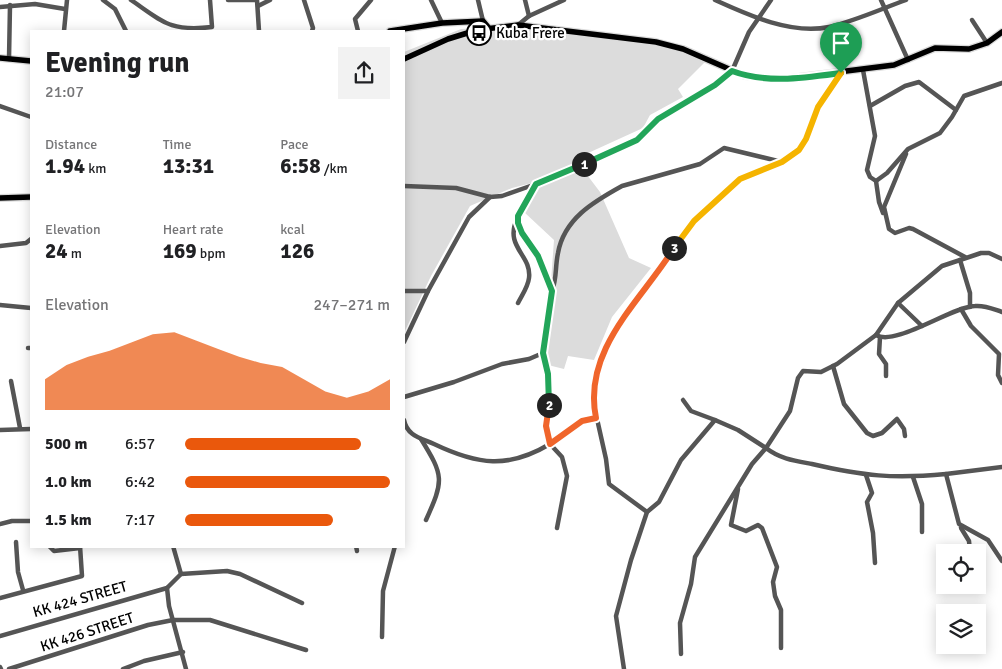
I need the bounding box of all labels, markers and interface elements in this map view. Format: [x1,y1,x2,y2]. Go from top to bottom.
bus stop icon: Kuba Frere [466,20,492,46]
pin [820,22,862,73]
place label: Kuba Frere [496,24,565,42]
icon: arrive [827,29,855,57]
text: Evening run [45,46,190,80]
button: share [338,47,390,99]
text: 21:07 [45,82,84,102]
text: Distance [45,136,97,153]
text: Time [163,136,192,153]
text: Pace [280,136,309,153]
pin: 1 [572,152,596,176]
text: 1.94 [45,153,85,179]
text: 13:31 [163,153,214,179]
text: 6:58 [280,153,321,179]
text: 1 [581,156,588,173]
text: km [85,160,106,177]
text: /km [321,160,348,177]
text: Elevation [45,221,101,238]
text: Heart rate [163,221,223,238]
text: kcal [280,221,305,238]
pin: 3 [662,236,686,260]
text: 24 [45,238,68,264]
text: 169 [163,238,197,264]
text: 126 [280,238,314,264]
text: 3 [671,240,678,257]
text: m [68,245,82,262]
text: bpm [197,245,226,262]
text: Elevation [45,295,109,315]
text: 247–271 m [313,295,390,315]
pin: 2 [536,392,562,418]
text: 2 [546,397,553,414]
text: 500 m [45,434,87,454]
text: 6:57 [125,434,155,454]
text: 1.0 km [45,472,92,492]
text: 6:42 [125,472,155,492]
text: 1.5 km [45,510,92,530]
text: 7:17 [125,510,155,530]
map controls [936,544,986,654]
button: locate [936,544,986,594]
street label: KK 424 STREET [31,577,130,621]
button: layers [936,604,986,654]
street label: KK 426 STREET [38,608,137,656]

